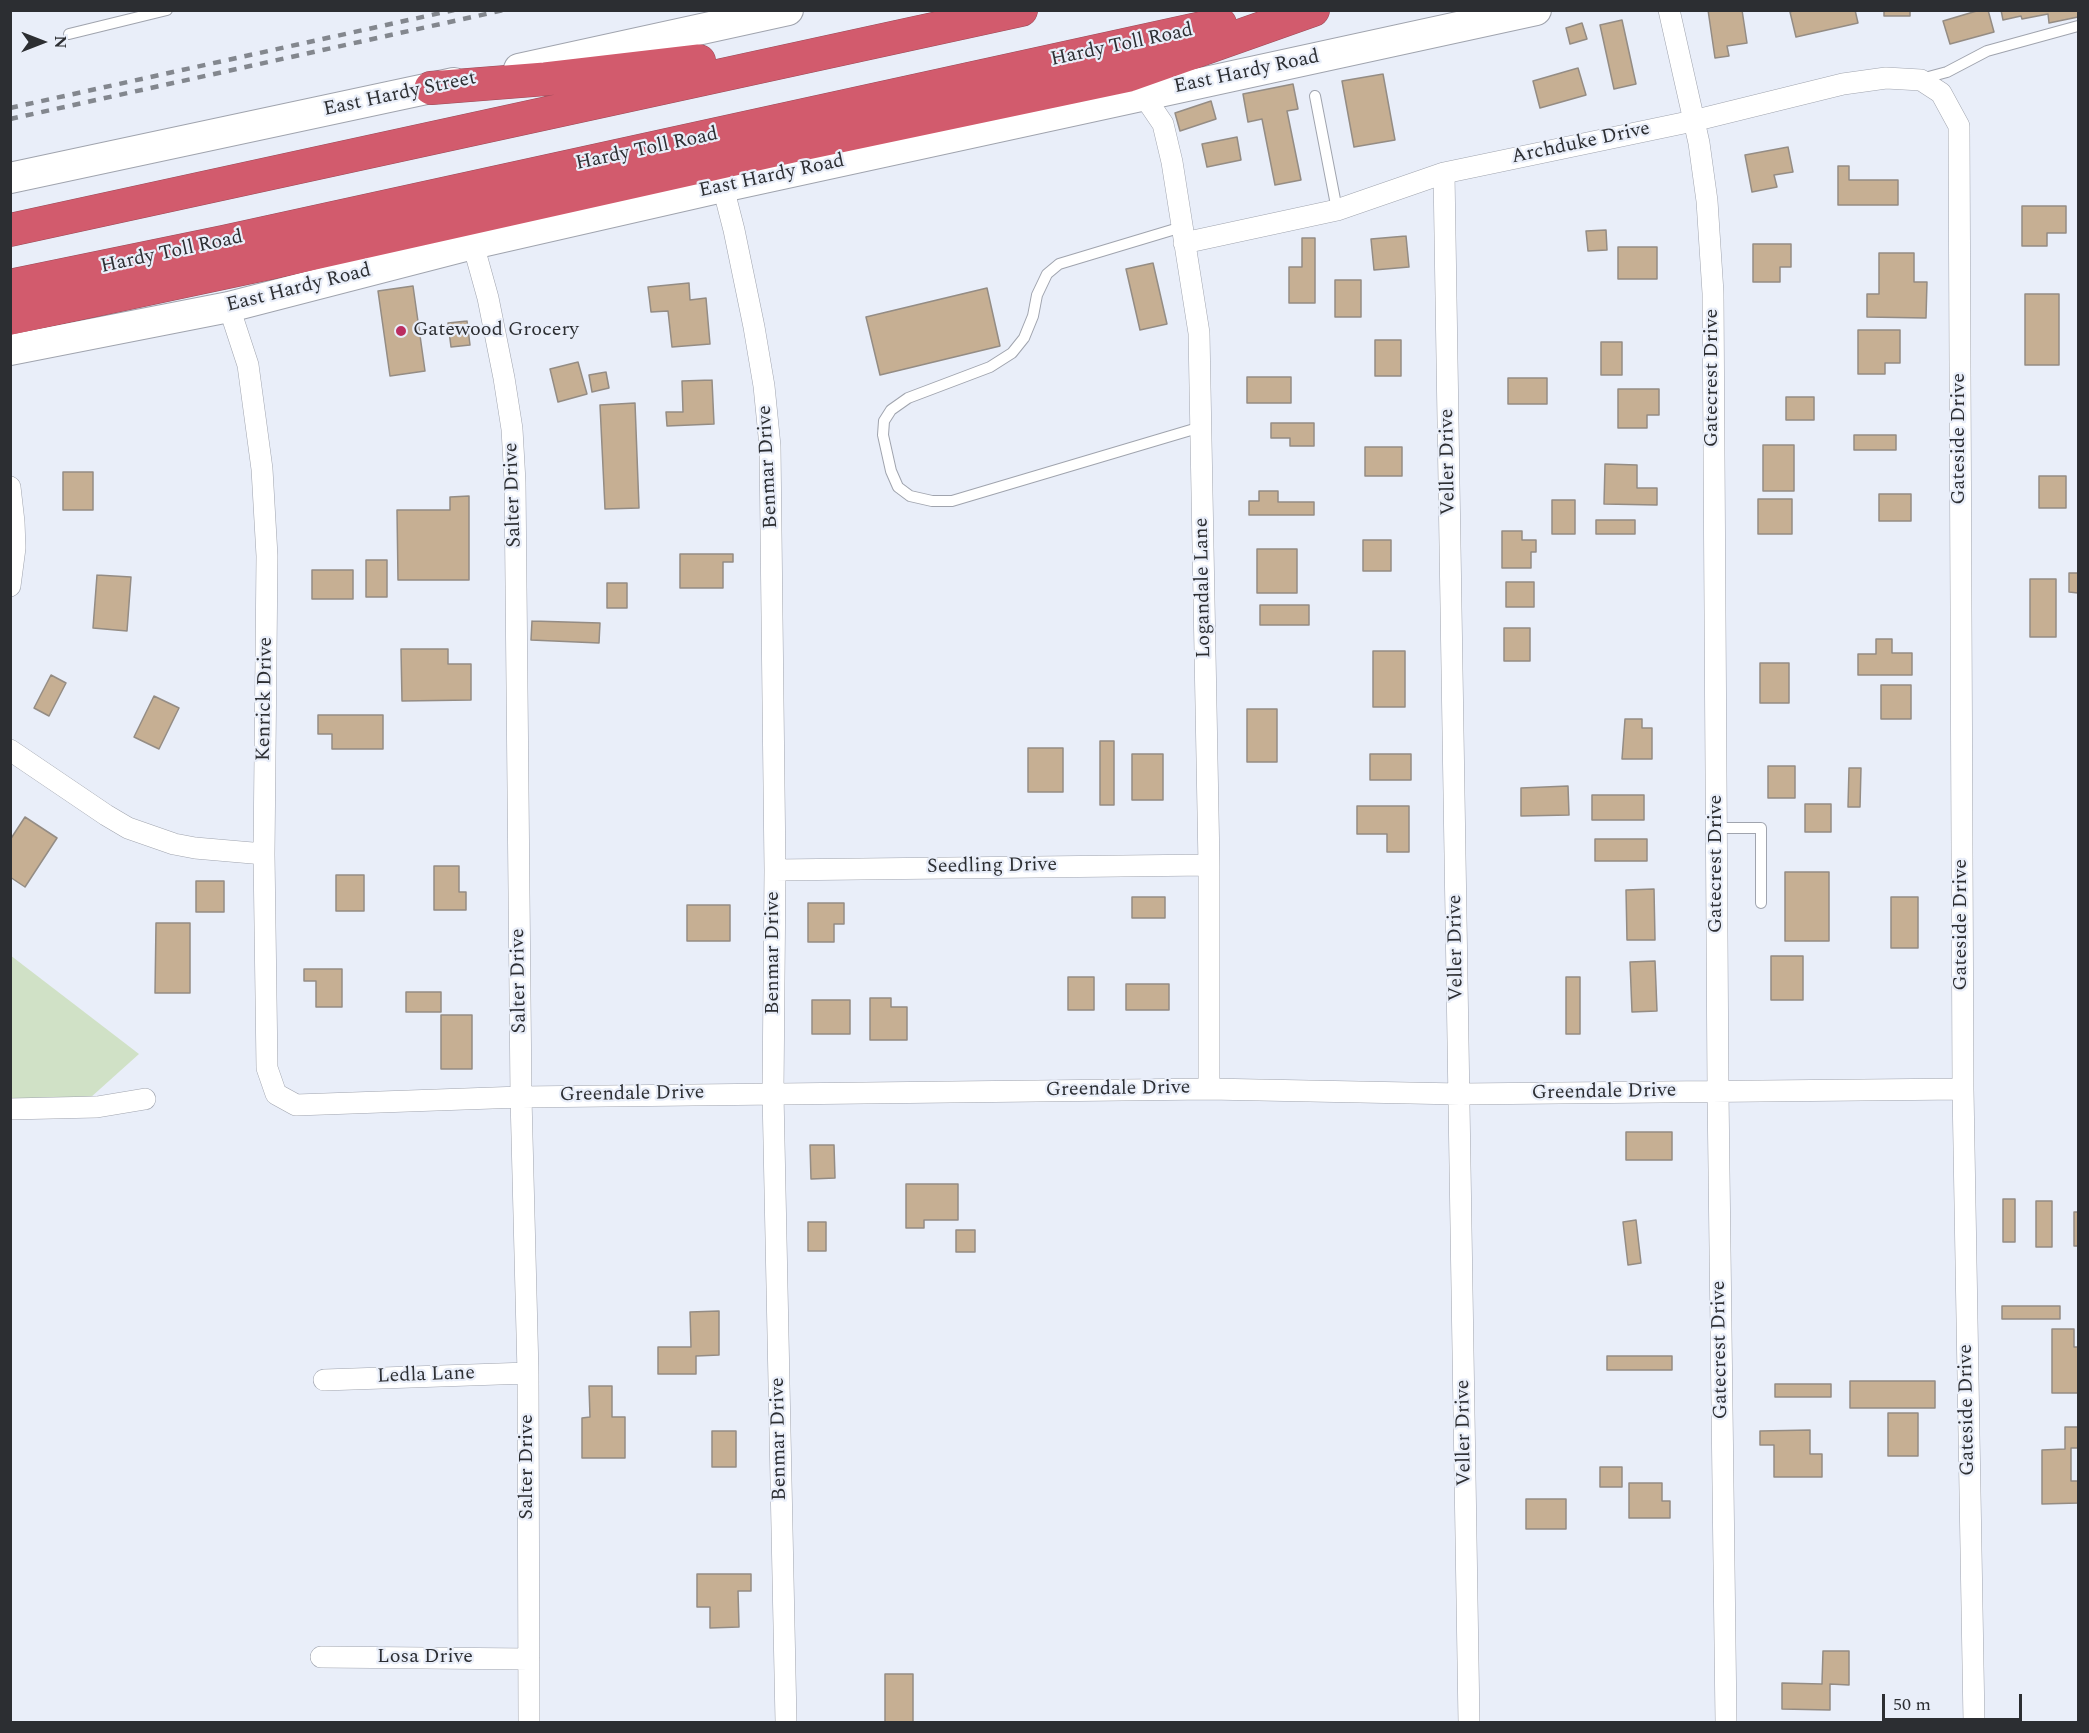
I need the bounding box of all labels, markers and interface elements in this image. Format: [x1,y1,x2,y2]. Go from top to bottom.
north arrow [12,12,72,72]
street label: Hardy Toll Road [1049,19,1195,73]
text: N [48,35,72,49]
street label: East Hardy Road [1172,46,1322,100]
street label: East Hardy Street [321,67,479,123]
street label: Archduke Drive [1510,118,1652,170]
street label: Hardy Toll Road [574,123,720,177]
street label: East Hardy Road [697,150,847,204]
street label: Hardy Toll Road [99,226,245,280]
street label: East Hardy Road [224,259,374,319]
street label: Gatecrest Drive [1701,309,1725,447]
place label: Gatewood Grocery [413,319,579,343]
marker: Gatewood Grocery [394,324,408,338]
street label: Gateside Drive [1948,373,1972,505]
street label: Benmar Drive [754,405,784,529]
street label: Veller Drive [1436,408,1462,516]
street label: Salter Drive [500,442,528,548]
street label: Logandale Lane [1191,517,1217,659]
street label: Kenrick Drive [253,637,279,761]
street label: Gatecrest Drive [1705,795,1729,933]
street label: Seedling Drive [927,854,1057,880]
street label: Gateside Drive [1950,859,1974,991]
street label: Benmar Drive [762,891,786,1015]
street label: Veller Drive [1444,894,1470,1002]
street label: Salter Drive [507,928,533,1034]
street label: Greendale Drive [1045,1077,1191,1103]
street label: Greendale Drive [1531,1080,1677,1106]
street label: Greendale Drive [559,1082,705,1108]
street label: Gatecrest Drive [1708,1281,1734,1419]
street label: Gateside Drive [1955,1344,1981,1476]
street label: Ledla Lane [377,1362,475,1390]
street label: Benmar Drive [767,1377,793,1501]
street label: Veller Drive [1452,1379,1478,1487]
street label: Salter Drive [516,1414,540,1520]
street label: Losa Drive [377,1646,473,1670]
scale bar [1885,1682,2024,1720]
text: 50 m [1893,1691,1931,1718]

